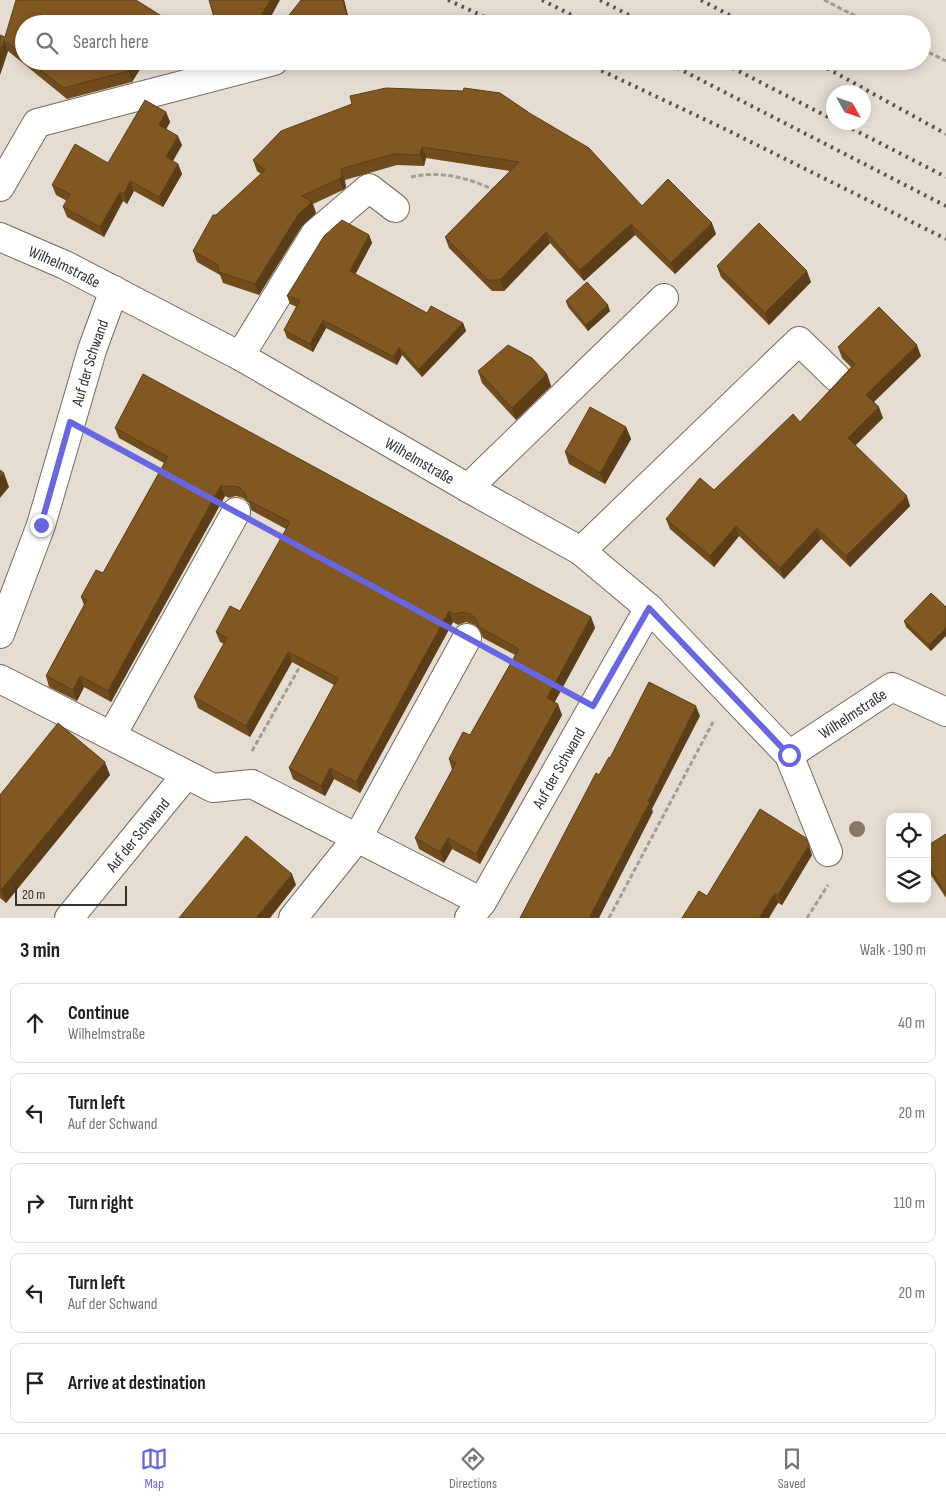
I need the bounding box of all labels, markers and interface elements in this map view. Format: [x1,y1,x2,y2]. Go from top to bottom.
search box [15,15,931,70]
icon: search [33,29,61,57]
text: Search here [73,31,149,54]
north arrow [826,85,871,130]
street label: Wilhelmstraße [25,242,103,293]
street label: Auf der Schwand [68,317,113,409]
street label: Wilhelmstraße [381,434,457,489]
route end [30,514,53,537]
street label: Wilhelmstraße [816,685,891,744]
street label: Auf der Schwand [529,725,590,813]
route start [778,744,801,767]
street label: Auf der Schwand [102,795,174,877]
map controls [886,813,931,903]
button: locate [886,813,931,858]
button: layers [886,858,931,903]
scale bar [15,883,128,906]
text: 20 m [22,886,45,903]
text: 3 min [20,938,60,963]
text: Walk · 190 m [860,941,926,960]
text: Continue [68,1002,129,1025]
icon: ahead [21,1009,49,1037]
text: 40 m [898,1014,925,1033]
text: Wilhelmstraße [68,1025,145,1044]
text: Turn left [68,1092,125,1115]
icon: left [21,1099,49,1127]
text: 20 m [898,1104,925,1123]
text: Auf der Schwand [68,1115,158,1134]
icon: right [21,1189,49,1217]
text: Turn right [68,1192,133,1215]
text: 110 m [894,1194,925,1213]
text: Turn left [68,1272,125,1295]
icon: left [21,1279,49,1307]
text: 20 m [898,1284,925,1303]
text: Auf der Schwand [68,1295,158,1314]
icon: arrive [21,1369,49,1397]
text: Arrive at destination [68,1372,206,1395]
tab: Map [140,1445,168,1492]
tab: Directions [449,1445,497,1492]
tab: Saved [778,1445,806,1492]

